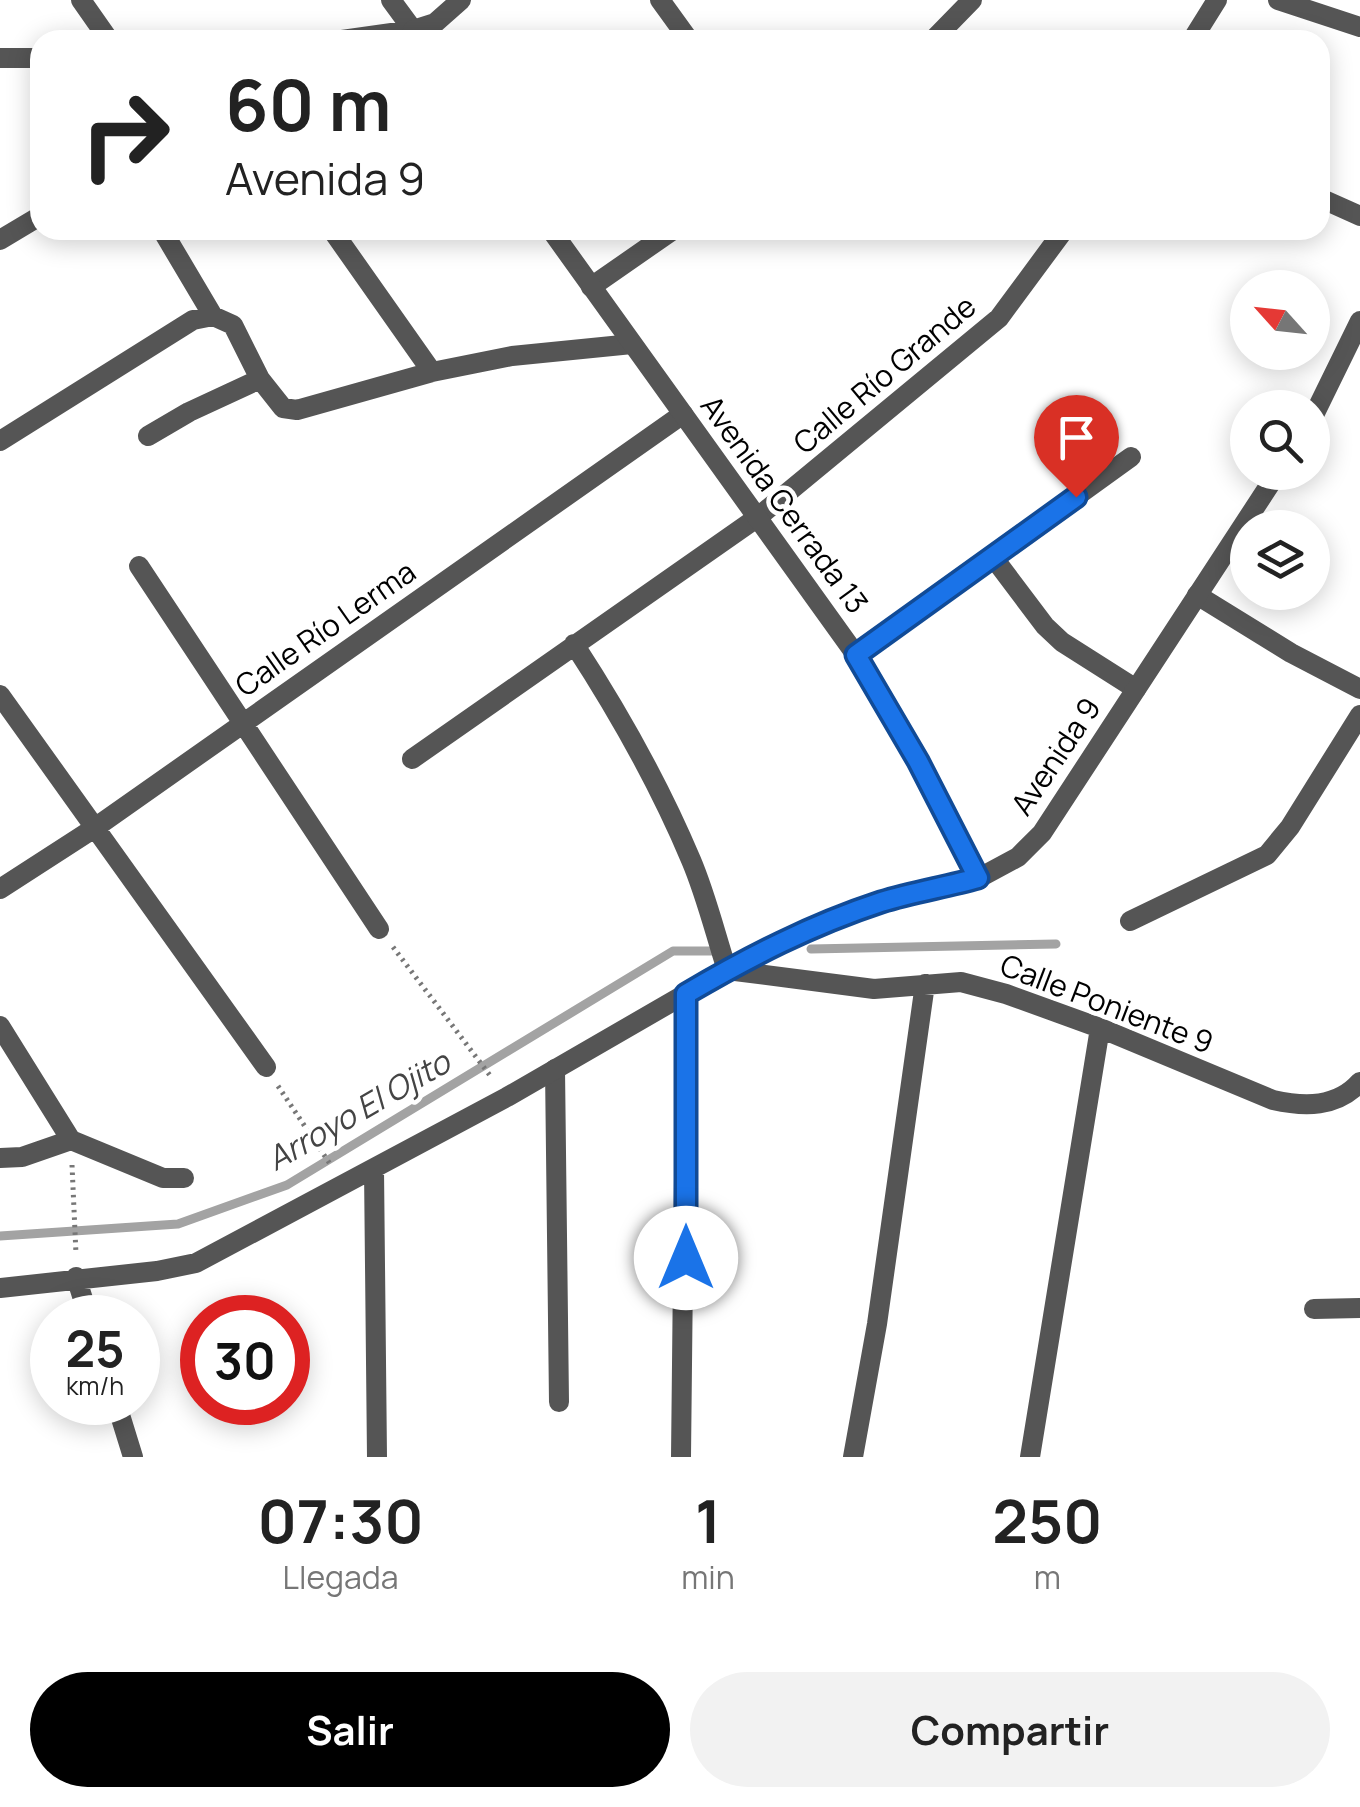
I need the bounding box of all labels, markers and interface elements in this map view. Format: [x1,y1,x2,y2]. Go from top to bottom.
text: 60 m [225,56,392,152]
icon: right [60,70,190,200]
text: Avenida 9 [225,147,425,209]
north arrow [1230,270,1330,370]
map controls [1230,270,1330,610]
street label: Calle Río Grande [784,286,984,462]
street label: Avenida Cerrada 13 [692,387,878,621]
button: search [1230,390,1330,490]
pin [1034,395,1119,498]
icon: arrive [1049,410,1104,465]
button: layers [1230,510,1330,610]
street label: Calle Río Lerma [227,551,423,705]
street label: Avenida 9 [1001,689,1109,823]
street label: Calle Poniente 9 [995,944,1219,1062]
water label: Arroyo El Ojito [258,1039,459,1180]
position arrow [634,1206,738,1310]
speed limit sign: 30 [180,1295,310,1425]
text: 25 [65,1314,125,1382]
text: km/h [66,1368,124,1403]
text: 07:30 [257,1479,424,1561]
text: 1 [695,1479,721,1561]
text: 250 [992,1479,1103,1561]
text: Llegada [283,1555,399,1599]
text: min [681,1555,735,1599]
text: m [1034,1555,1061,1599]
button: Salir [30,1672,670,1787]
button: Compartir [690,1672,1330,1787]

